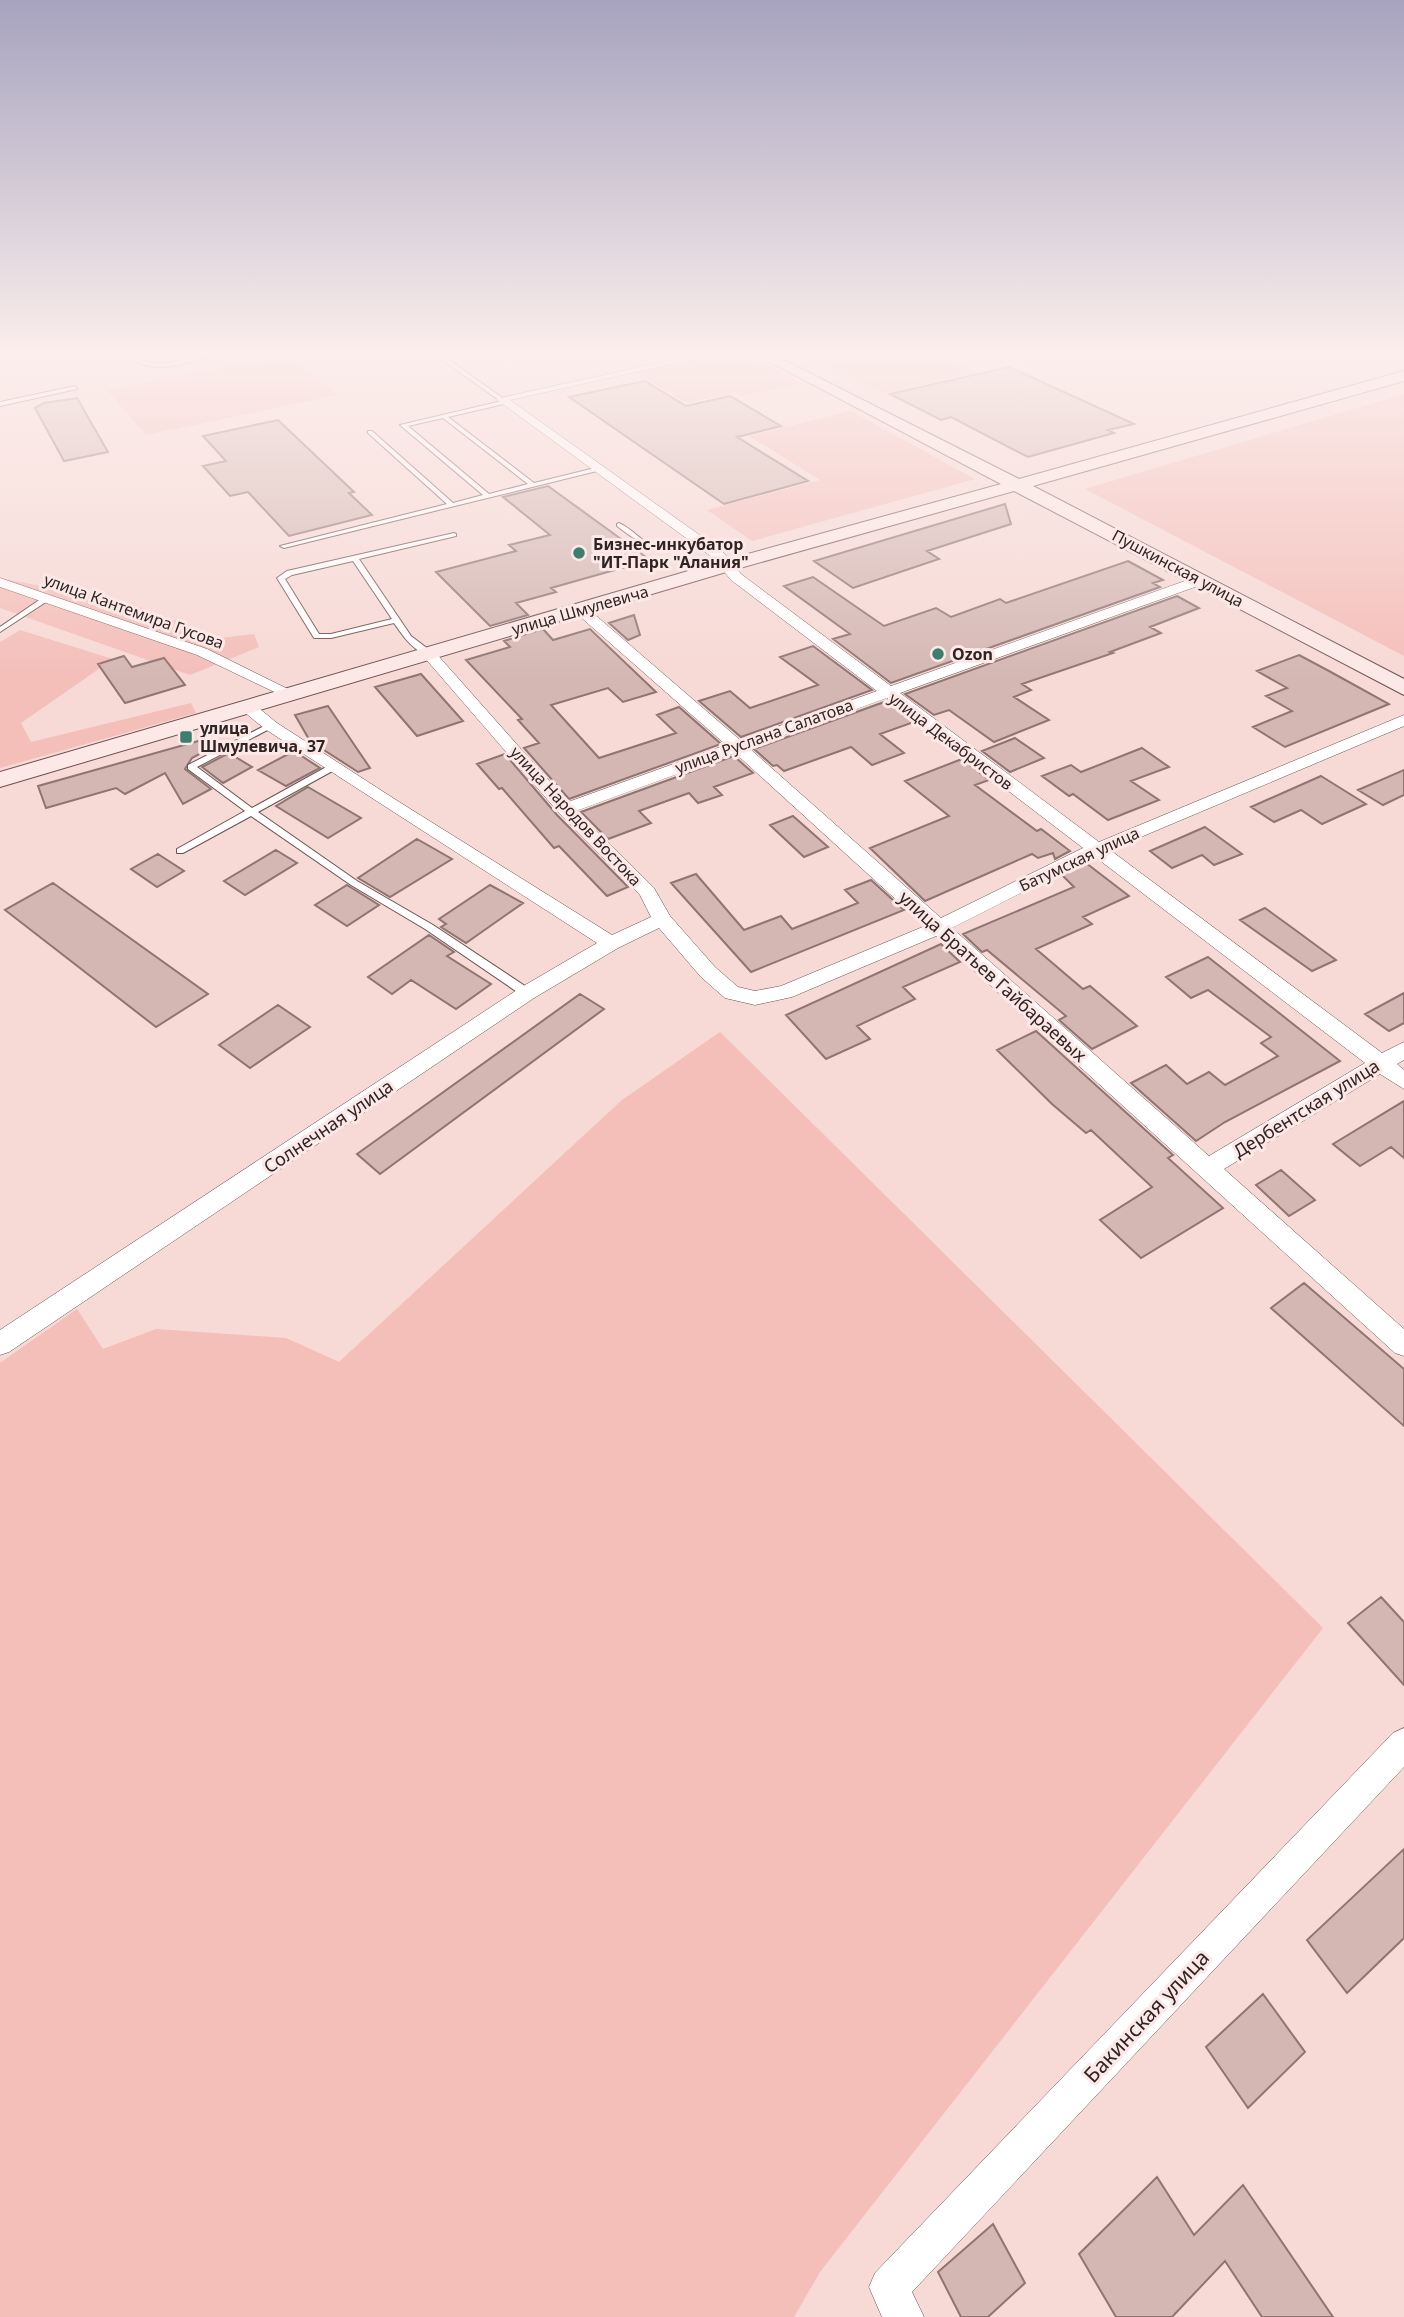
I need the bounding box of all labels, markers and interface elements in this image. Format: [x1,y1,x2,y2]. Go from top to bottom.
street label: Пушкинская улица [1108,524,1248,612]
place label: Бизнес-инкубатор "ИТ-Парк "Алания" [593,533,749,573]
marker: Бизнес-инкубатор "ИТ-Парк "Алания" [571,545,587,561]
street label: улица Кантемира Гусова [41,568,227,654]
street label: улица Шмулевича [509,580,651,640]
place label: Ozon [952,643,993,665]
marker: Ozon [930,646,946,662]
street label: улица Декабристов [884,687,1018,795]
street label: улица Руслана Салатова [672,694,856,778]
place label: улица Шмулевича, 37 [199,717,325,757]
marker: улица Шмулевича, 37 [178,729,194,745]
street label: улица Народов Востока [505,741,647,891]
street label: Батумская улица [1015,822,1143,896]
street label: улица Братьев Гайбараевых [894,885,1093,1067]
street label: Дербентская улица [1228,1053,1384,1163]
street label: Солнечная улица [259,1074,397,1178]
street label: Бакинская улица [1077,1944,1215,2088]

